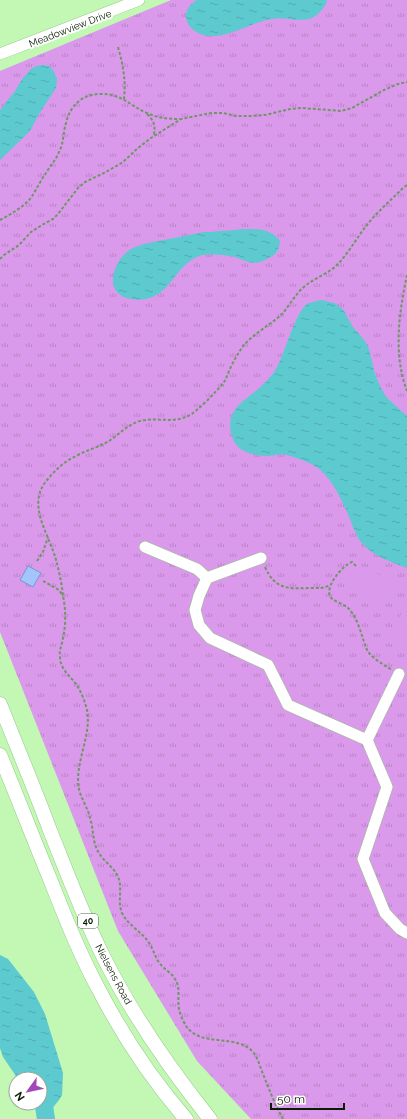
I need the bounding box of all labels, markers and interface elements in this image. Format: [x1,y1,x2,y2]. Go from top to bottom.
street label: Meadowview Drive [27,8,113,49]
road number: 40 [78,914,98,928]
street label: Nielsens Road [93,942,134,1006]
north arrow [8,1071,48,1111]
scale bar [271,1085,344,1111]
text: N [12,1089,28,1103]
text: 50 m [277,1092,305,1106]

